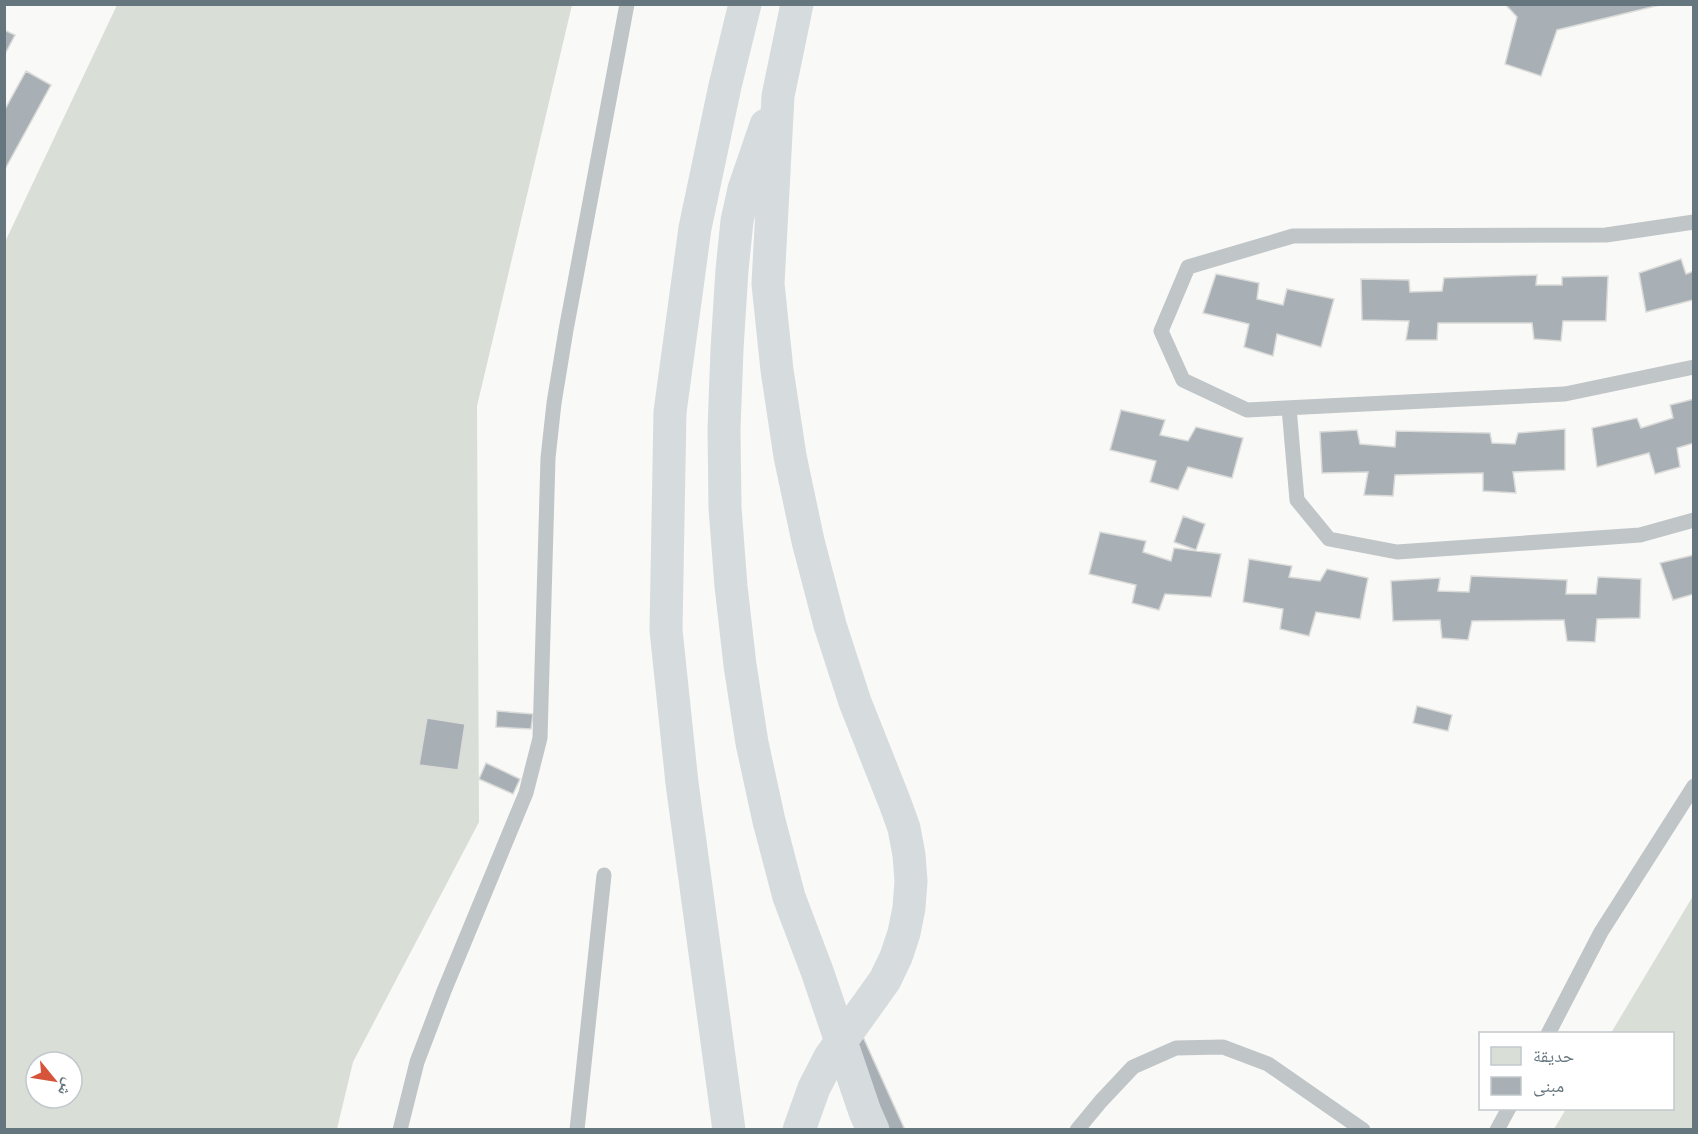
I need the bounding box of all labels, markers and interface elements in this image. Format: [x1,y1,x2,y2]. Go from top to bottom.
legend [1479,1032,1674,1110]
text: حديقة [1533,1045,1574,1066]
north arrow [24,1050,84,1110]
text: ش [54,1075,80,1100]
text: مبنى [1533,1075,1564,1097]

